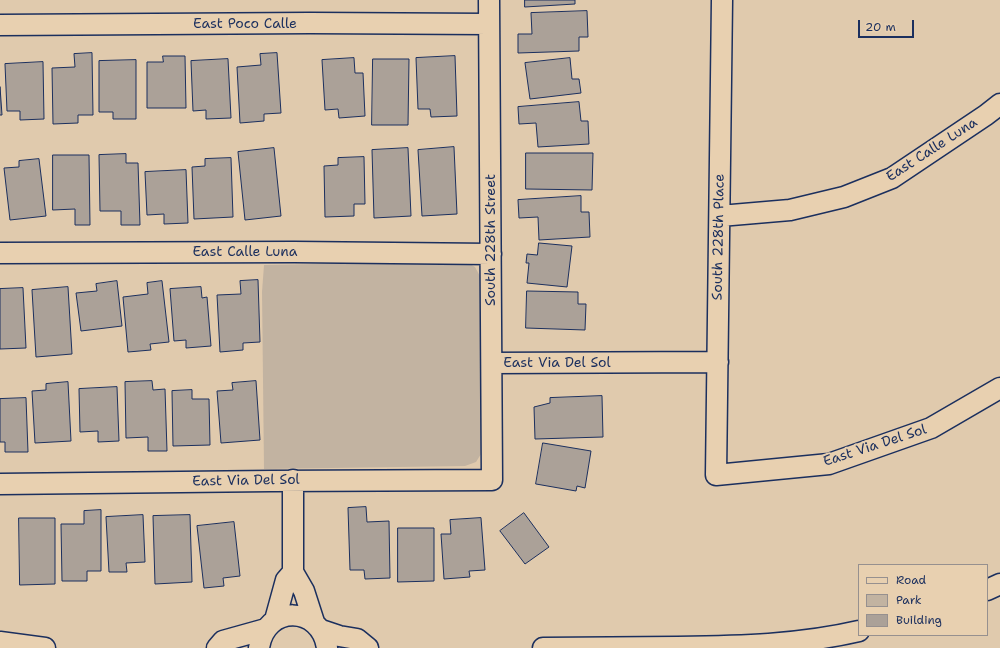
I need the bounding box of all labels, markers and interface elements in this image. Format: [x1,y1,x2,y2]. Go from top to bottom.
scale bar [860,12,916,38]
street label: East Poco Calle [193,16,297,32]
text: 20 m [865,19,896,35]
street label: East Calle Luna [883,114,981,186]
street label: South 228th Street [483,174,499,306]
street label: South 228th Place [709,174,729,300]
street label: East Calle Luna [192,244,298,260]
street label: East Via Del Sol [503,355,611,371]
street label: East Via Del Sol [821,421,929,471]
street label: East Via Del Sol [192,472,300,490]
legend [858,564,988,636]
text: Road [896,572,926,588]
text: Park [896,592,922,608]
text: Building [896,612,942,628]

